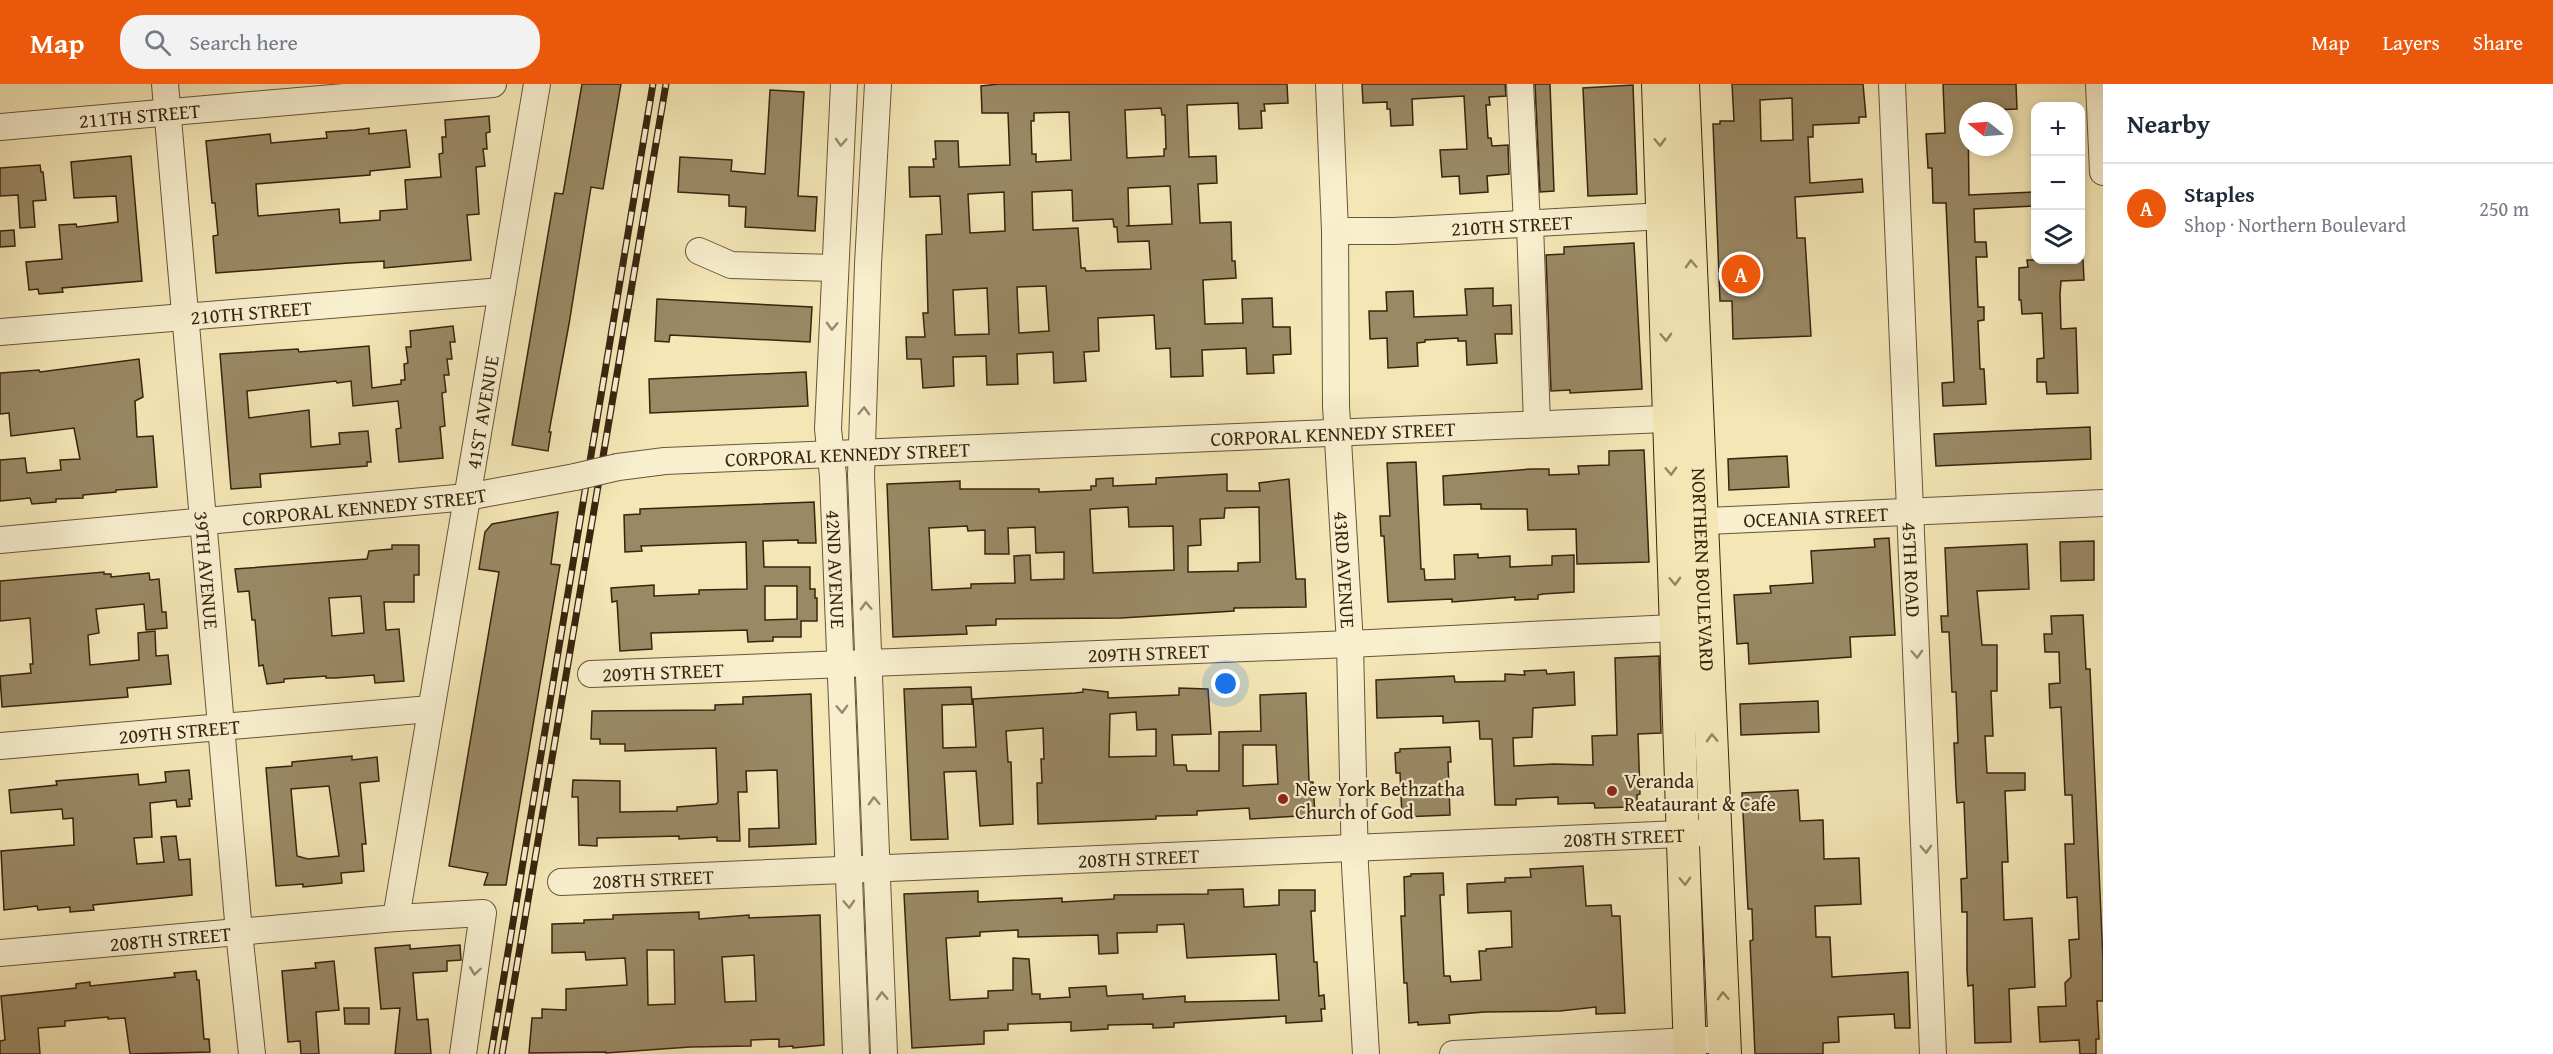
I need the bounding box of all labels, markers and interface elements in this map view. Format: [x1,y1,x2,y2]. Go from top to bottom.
search box [120,15,540,69]
text: Map [30,22,84,63]
icon: search [141,26,174,59]
text: Search here [189,26,298,58]
text: Map [2311,27,2350,58]
text: Layers [2383,27,2440,58]
text: Share [2473,27,2523,58]
street label: 211TH STREET [78,95,201,135]
north arrow [1959,102,2013,156]
map controls [2031,102,2085,264]
button: + [2031,102,2085,156]
text: Nearby [2127,104,2210,143]
one-way arrow [834,138,847,147]
one-way arrow [1654,138,1666,147]
button: − [2031,156,2085,210]
text: Staples [2184,178,2255,210]
text: A [2140,194,2153,223]
text: 250 m [2479,194,2529,223]
street label: 210TH STREET [1450,207,1573,242]
button: layers [2031,210,2085,264]
text: Shop · Northern Boulevard [2184,210,2406,239]
pin: A [1722,252,1760,297]
one-way arrow [1685,260,1698,269]
street label: 210TH STREET [189,292,313,331]
one-way arrow [825,322,838,331]
one-way arrow [1660,333,1673,342]
street label: 41ST AVENUE [458,353,505,471]
one-way arrow [857,407,870,416]
street label: CORPORAL KENNEDY STREET [1210,413,1456,453]
street label: CORPORAL KENNEDY STREET [724,434,971,473]
one-way arrow [1664,466,1677,475]
street label: NORTHERN BOULEVARD [1685,467,1723,672]
street label: CORPORAL KENNEDY STREET [241,479,489,532]
street label: OCEANIA STREET [1743,498,1889,534]
street label: 42ND AVENUE [820,509,854,629]
street label: 39TH AVENUE [188,510,227,630]
street label: 43RD AVENUE [1328,510,1364,629]
street label: 45TH ROAD [1896,521,1929,618]
one-way arrow [1668,577,1681,586]
one-way arrow [860,601,873,610]
street label: 209TH STREET [1087,635,1210,669]
one-way arrow [1911,650,1924,659]
street label: 209TH STREET [602,654,724,688]
your location [1211,669,1240,698]
one-way arrow [835,705,848,714]
street label: 209TH STREET [117,711,241,750]
one-way arrow [1705,733,1718,742]
place label: Veranda Reataurant & Cafe [1624,766,1776,818]
place label: New York Bethzatha Church of God [1295,774,1465,826]
marker: Veranda Reataurant & Cafe [1605,784,1619,798]
marker: New York Bethzatha Church of God [1276,792,1290,806]
one-way arrow [868,796,880,805]
street label: 208TH STREET [1563,819,1685,853]
street label: 208TH STREET [1077,840,1200,874]
one-way arrow [1919,845,1932,854]
street label: 208TH STREET [591,861,714,895]
one-way arrow [1678,876,1691,885]
one-way arrow [843,900,856,909]
street label: 208TH STREET [108,918,232,958]
one-way arrow [470,966,482,975]
one-way arrow [875,991,888,1000]
one-way arrow [1716,991,1729,1000]

